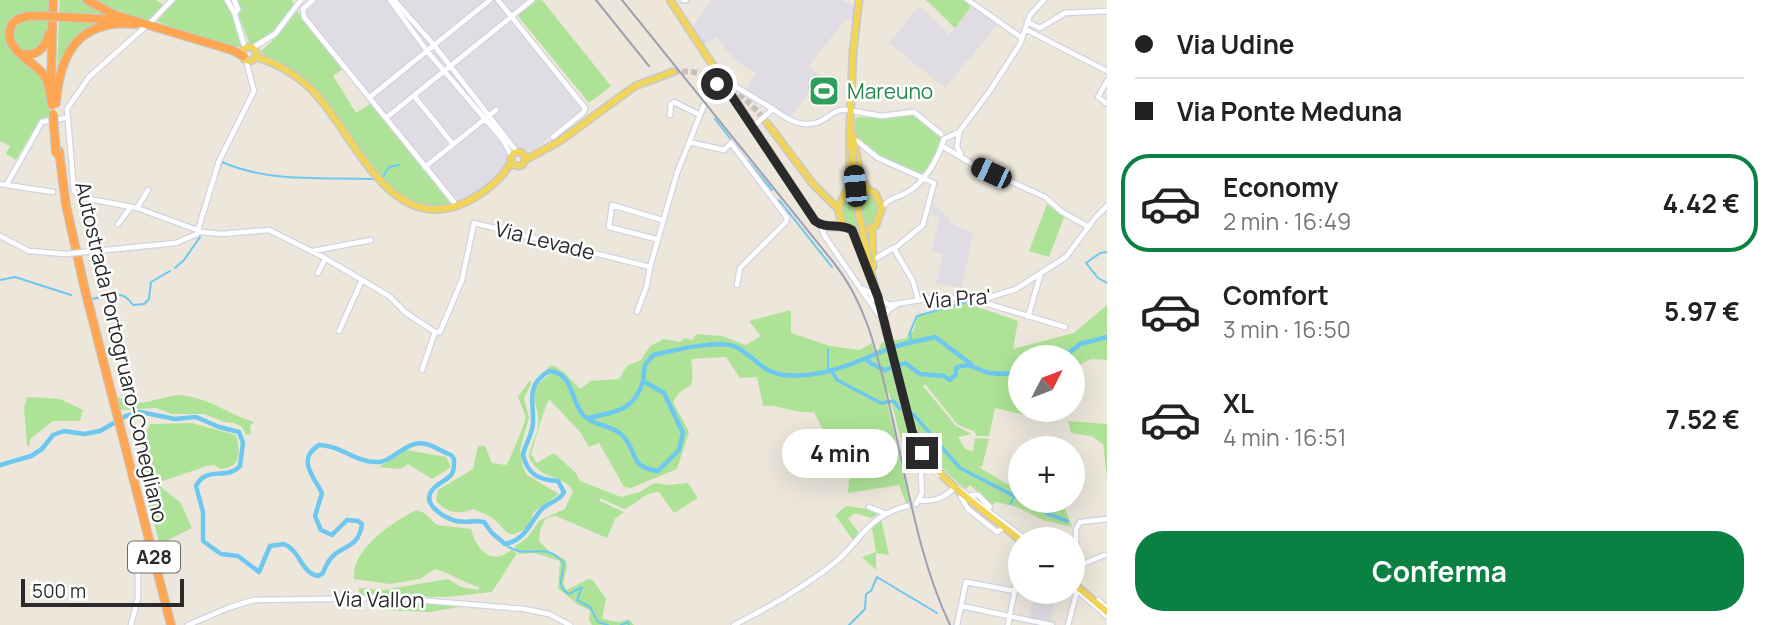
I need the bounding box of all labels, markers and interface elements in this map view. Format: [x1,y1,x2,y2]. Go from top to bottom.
text: Via Udine [1177,26,1294,62]
route start [701,68,733,100]
sports icon: Mareuno [807,74,841,108]
place label: Mareuno [847,77,933,105]
text: Via Ponte Meduna [1177,93,1402,129]
car [968,155,1015,191]
car [843,164,868,208]
text: Economy [1223,169,1338,205]
icon: car [1139,172,1202,235]
street label: Autostrada Portogruaro-Conegliano [69,179,175,525]
text: 4.42 € [1663,185,1740,221]
text: 2 min · 16:49 [1223,205,1351,237]
street label: Via Levade [492,214,598,266]
text: Comfort [1223,277,1329,313]
icon: car [1139,280,1202,343]
street label: Via Pra' [922,282,992,314]
text: 5.97 € [1664,293,1740,329]
text: 3 min · 16:50 [1223,313,1351,345]
north arrow [1008,345,1085,422]
map controls [1008,345,1085,604]
text: XL [1223,385,1254,421]
icon: car [1139,388,1202,451]
text: 7.52 € [1666,401,1740,437]
text: 4 min · 16:51 [1223,421,1346,453]
callout: 4 min [782,428,898,477]
button: + [1008,436,1085,513]
text: 4 min [810,437,870,469]
route end [906,437,938,469]
button: − [1008,527,1085,604]
button: Conferma [1135,531,1744,611]
road number: A28 [128,542,180,572]
scale bar [21,576,184,608]
text: 500 m [32,578,86,604]
street label: Via Vallon [333,584,425,614]

